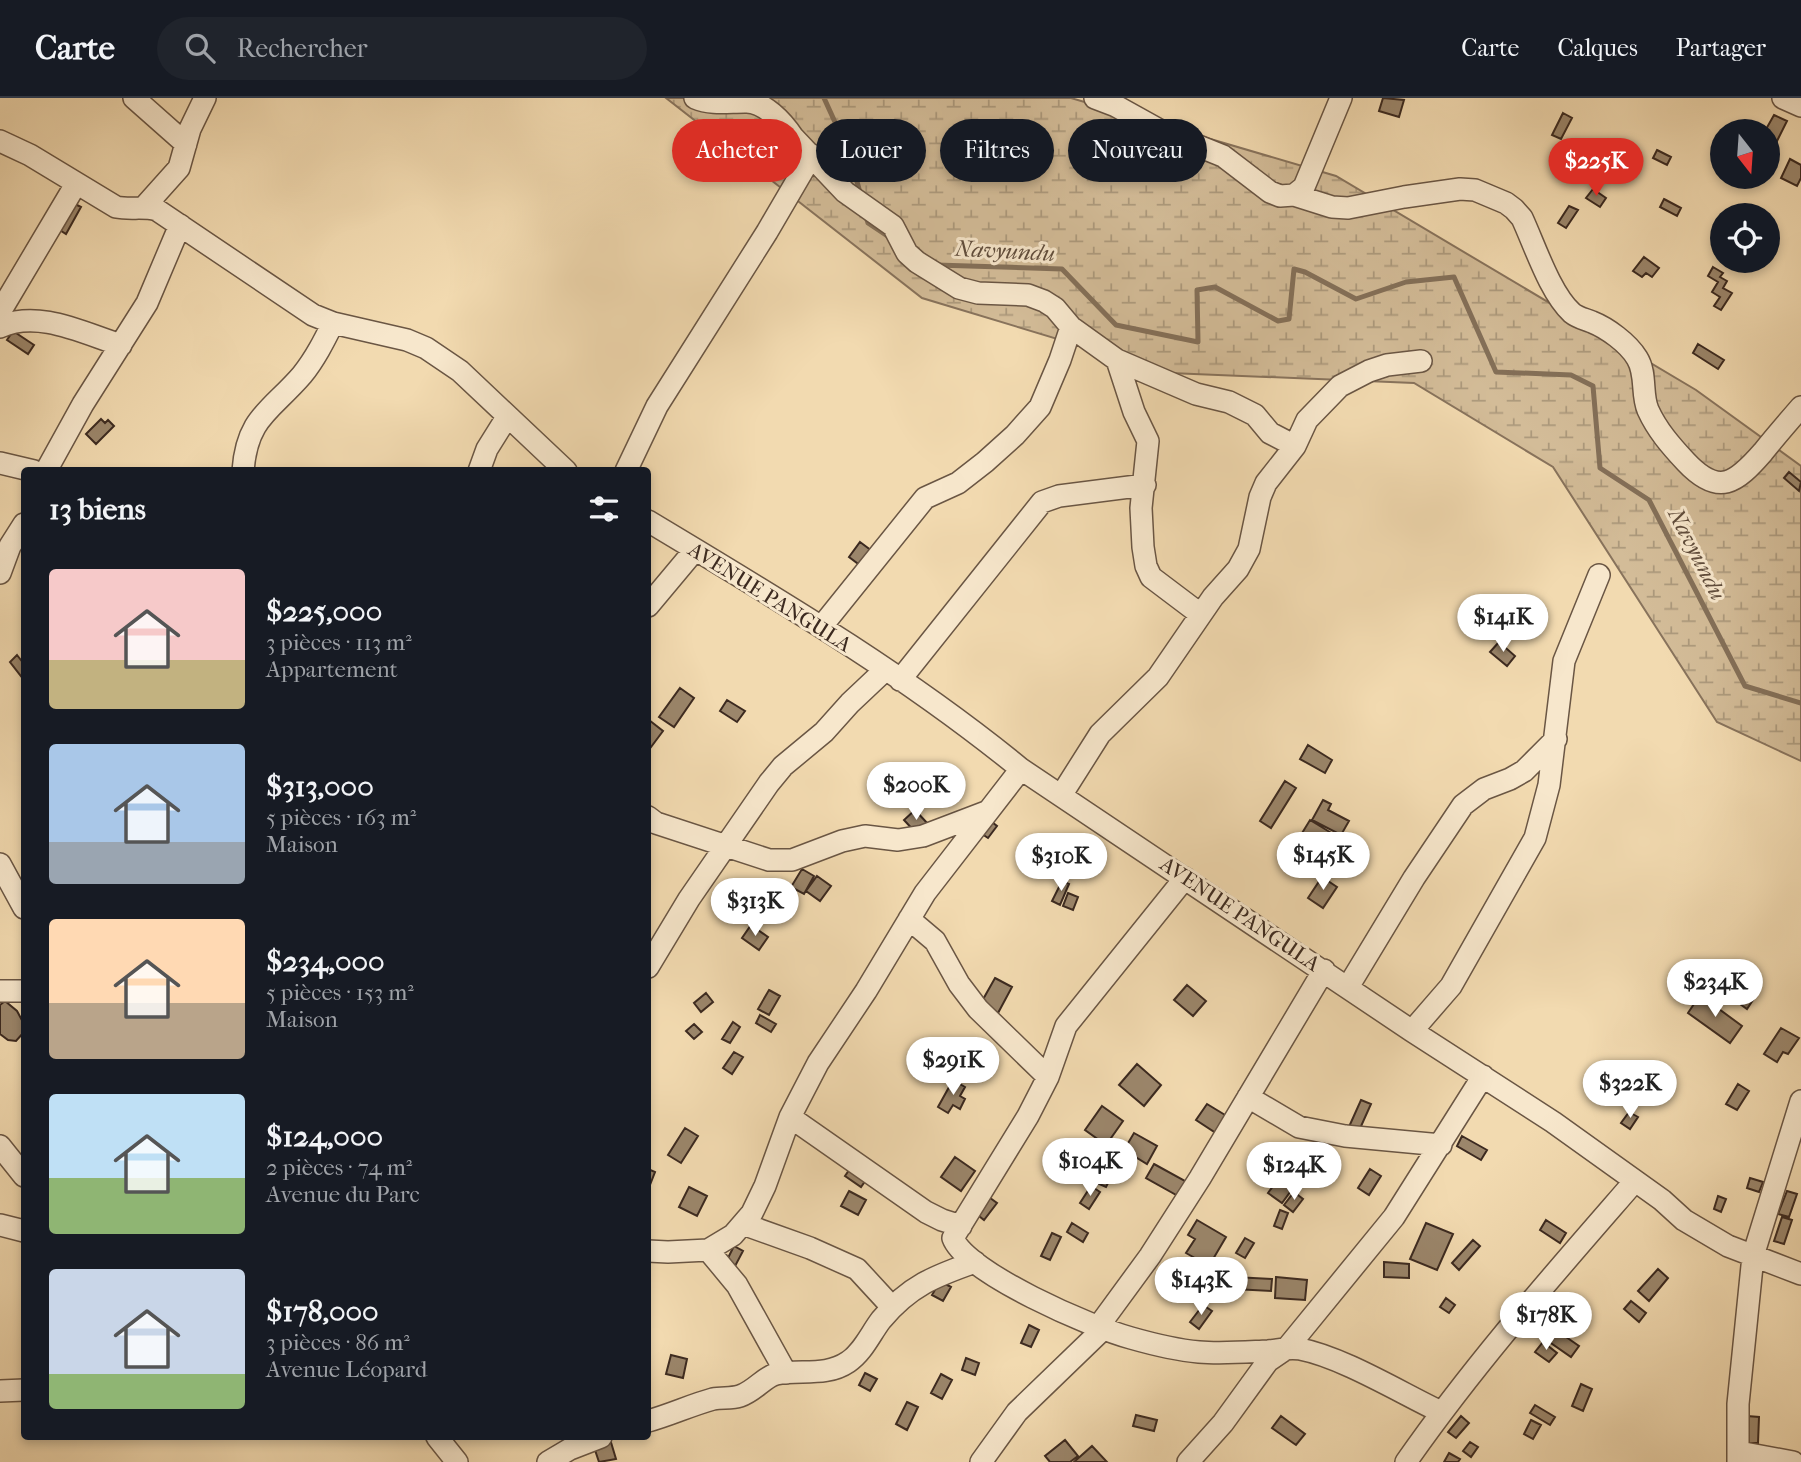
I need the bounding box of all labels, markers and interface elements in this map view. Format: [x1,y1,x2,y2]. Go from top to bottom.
search box [157,17,647,80]
text: Carte [35,29,115,68]
icon: search [181,29,219,67]
text: Rechercher [237,33,368,64]
text: Carte [1461,34,1519,62]
text: Calques [1557,34,1638,62]
text: Partager [1676,34,1766,62]
chip: Acheter [672,119,802,182]
chip: Louer [816,119,926,182]
chip: Filtres [940,119,1054,182]
chip: Nouveau [1068,119,1207,182]
north arrow [1710,119,1780,189]
map controls [1710,119,1780,273]
pin: $225K [1547,139,1645,198]
text: $225K [1565,147,1627,174]
button: locate [1710,203,1780,273]
water label: Navyundu [953,235,1056,267]
icon: filters [585,490,623,528]
text: 13 biens [49,492,146,527]
water label: Navyundu [1662,502,1732,605]
street label: AVENUE PANGULA [683,537,856,657]
text: $225,000 [266,594,382,629]
pin: $141K [1454,594,1552,654]
icon: home [105,597,189,681]
text: $141K [1473,603,1533,630]
text: 3 pièces · 113 m² [266,629,412,656]
text: Appartement [266,656,398,683]
pin: $200K [867,762,965,822]
text: $313,000 [266,769,374,804]
text: $200K [883,771,949,798]
icon: home [105,772,189,856]
text: 5 pièces · 163 m² [266,804,416,831]
text: Maison [266,831,338,858]
pin: $145K [1274,832,1372,892]
pin: $310K [1012,834,1110,893]
text: $145K [1293,841,1353,868]
text: $310K [1031,842,1091,869]
street label: AVENUE PANGULA [1155,851,1325,977]
pin: $313K [706,878,804,938]
text: $313K [727,887,783,914]
text: $234,000 [266,944,385,979]
icon: home [105,947,189,1031]
pin: $234K [1666,960,1764,1019]
text: $234K [1683,968,1747,995]
text: 5 pièces · 153 m² [266,979,414,1006]
text: Maison [266,1006,338,1033]
pin: $291K [904,1038,1002,1097]
text: $291K [922,1046,984,1073]
pin: $322K [1581,1060,1679,1120]
text: $322K [1599,1069,1661,1096]
text: $124,000 [266,1119,383,1154]
icon: home [105,1122,189,1206]
pin: $104K [1041,1138,1139,1198]
pin: $124K [1245,1142,1343,1202]
text: $104K [1058,1147,1122,1174]
text: $124K [1263,1151,1326,1178]
text: 2 pièces · 74 m² [266,1154,412,1181]
text: Avenue du Parc [266,1181,420,1208]
pin: $143K [1152,1258,1250,1317]
text: $143K [1171,1266,1231,1293]
pin: $178K [1497,1292,1595,1352]
text: $178,000 [266,1294,379,1329]
icon: home [105,1297,189,1381]
text: $178K [1516,1301,1576,1328]
text: 3 pièces · 86 m² [266,1329,410,1356]
text: Avenue Léopard [266,1356,427,1383]

